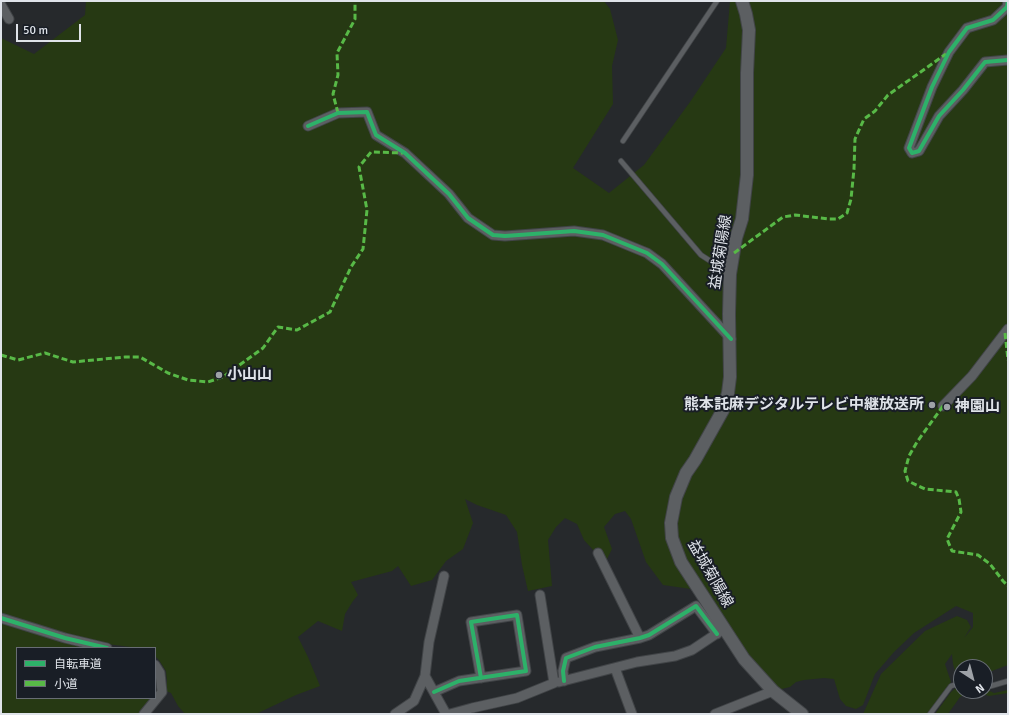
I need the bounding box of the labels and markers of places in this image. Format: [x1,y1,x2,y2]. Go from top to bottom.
place label: 小山山 [227,366,272,384]
marker: 小山山 [214,370,224,380]
place label: 熊本託麻デジタルテレビ中継放送所 [684,396,924,414]
place label: 神園山 [955,398,1000,416]
marker: 熊本託麻デジタルテレビ中継放送所 [927,400,937,410]
marker: 神園山 [942,402,952,412]

